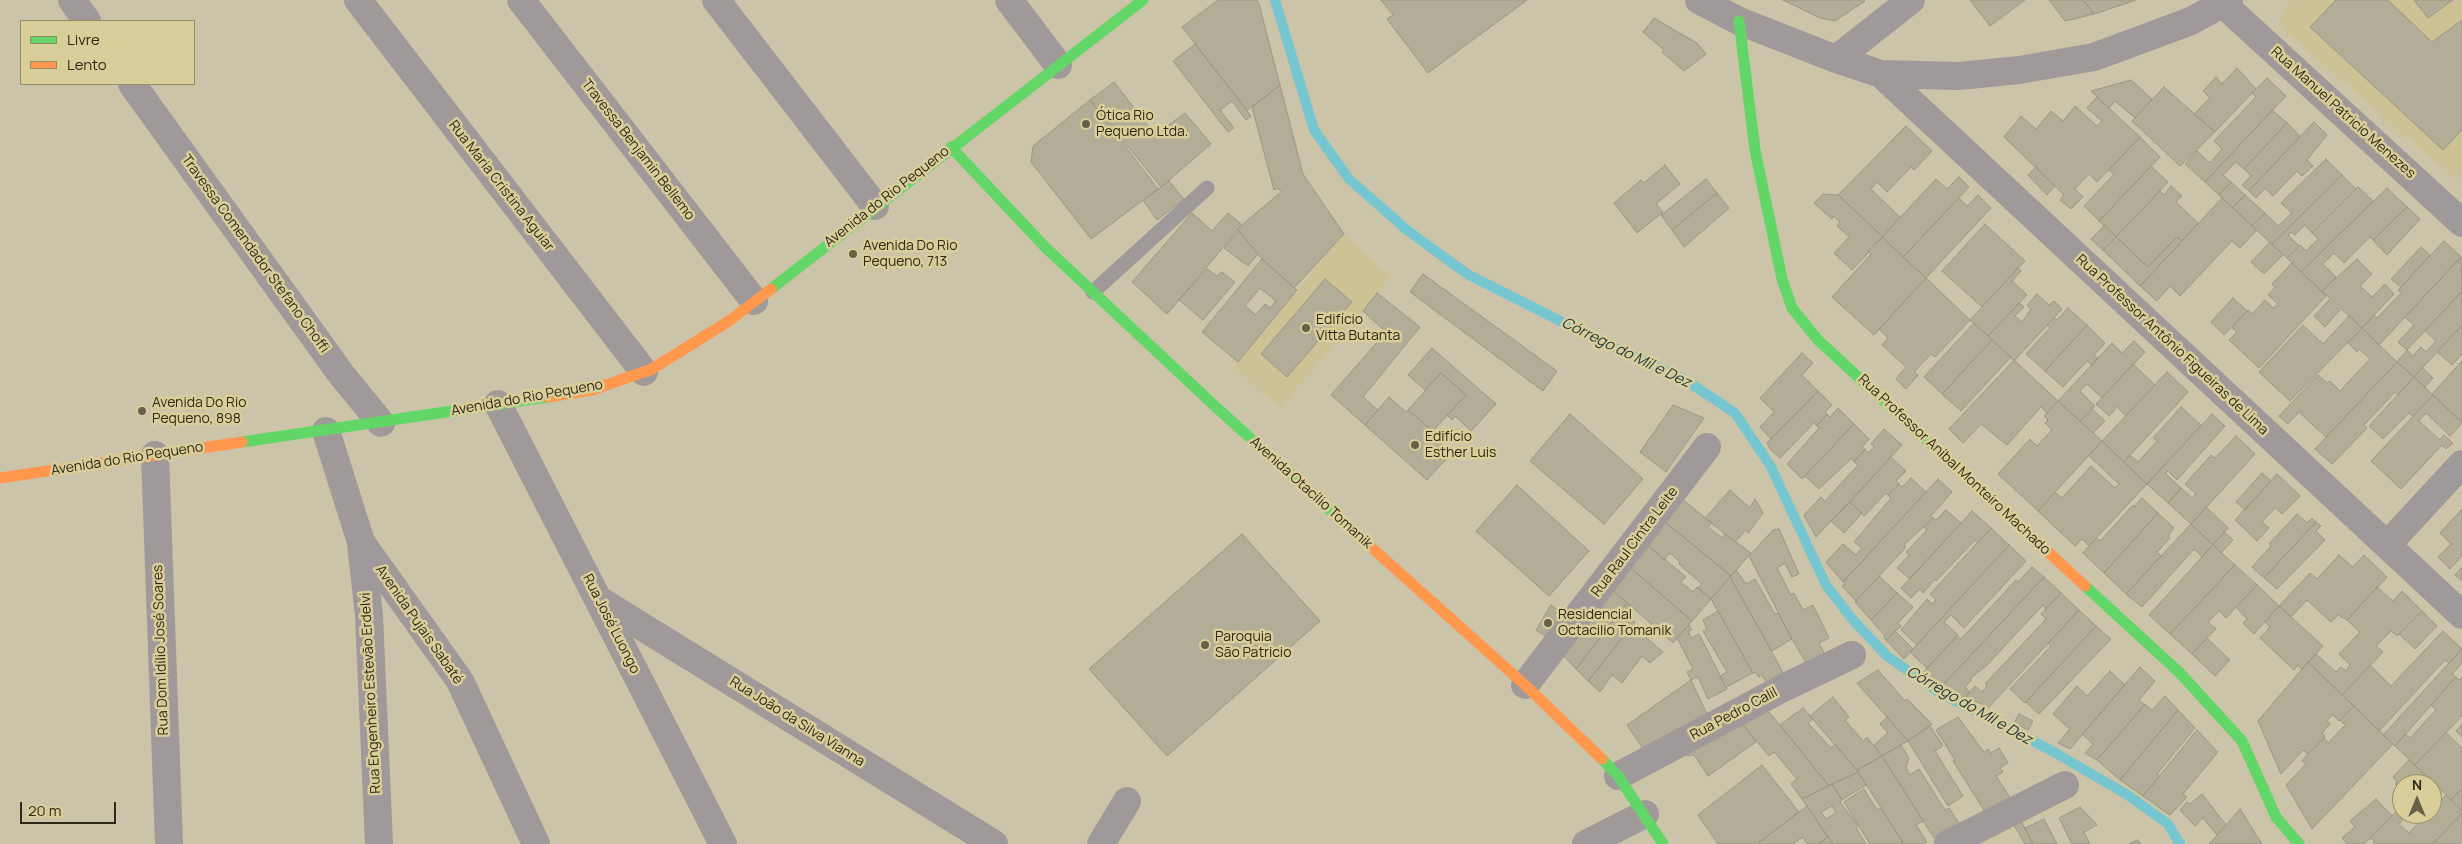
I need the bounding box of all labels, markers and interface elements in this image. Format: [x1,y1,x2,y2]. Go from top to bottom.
legend [20,20,195,85]
text: Livre [67,29,100,50]
street label: Rua Manuel Patricio Menezes [2267,44,2419,182]
text: Lento [67,54,107,75]
street label: Travessa Benjamin Bellemo [578,76,698,224]
place label: Ótica Rio Pequeno Ltda. [1096,108,1188,140]
street label: Rua Maria Cristina Aguiar [445,117,557,255]
marker: Ótica Rio Pequeno Ltda. [1080,118,1092,130]
street label: Avenida do Rio Pequeno [821,143,953,251]
street label: Travessa Comendador Stefano Choffi [178,152,332,356]
place label: Avenida Do Rio Pequeno, 713 [863,238,957,270]
marker: Avenida Do Rio Pequeno, 713 [847,248,859,260]
street label: Rua Professor Antônio Figueiras de Lima [2072,251,2272,439]
place label: Edifício Vitta Butanta [1316,312,1400,344]
water label: Córrego do Mil e Dez [1558,314,1694,392]
marker: Edifício Vitta Butanta [1300,322,1312,334]
street label: Rua Professor Aníbal Monteiro Machado [1854,371,2054,559]
street label: Avenida do Rio Pequeno [450,376,604,420]
place label: Avenida Do Rio Pequeno, 898 [152,395,246,428]
marker: Avenida Do Rio Pequeno, 898 [136,405,148,417]
place label: Edifício Esther Luis [1425,429,1496,462]
street label: Avenida Otacílio Tomanik [1246,433,1376,553]
street label: Avenida do Rio Pequeno [50,439,204,479]
marker: Edifício Esther Luis [1409,439,1421,451]
street label: Rua Raul Cintra Leite [1588,484,1682,600]
street label: Avenida Pujais Sabaté [372,562,466,688]
street label: Rua Dom Idílio José Soares [150,564,172,736]
street label: Rua José Luongo [579,571,643,677]
street label: Rua Engenheiro Estevão Erdelvi [357,592,385,794]
place label: Residencial Octacilio Tomanik [1558,607,1671,640]
marker: Residencial Octacilio Tomanik [1542,617,1554,629]
place label: Paroquia São Patricio [1215,629,1291,662]
marker: Paroquia São Patricio [1199,639,1211,651]
water label: Córrego do Mil e Dez [1903,663,2035,749]
street label: Rua João da Silva Vianna [726,673,868,771]
street label: Rua Pedro Calil [1688,684,1780,744]
north arrow [2392,774,2442,824]
text: N [2412,775,2422,794]
scale bar [22,792,119,824]
text: 20 m [28,800,61,821]

